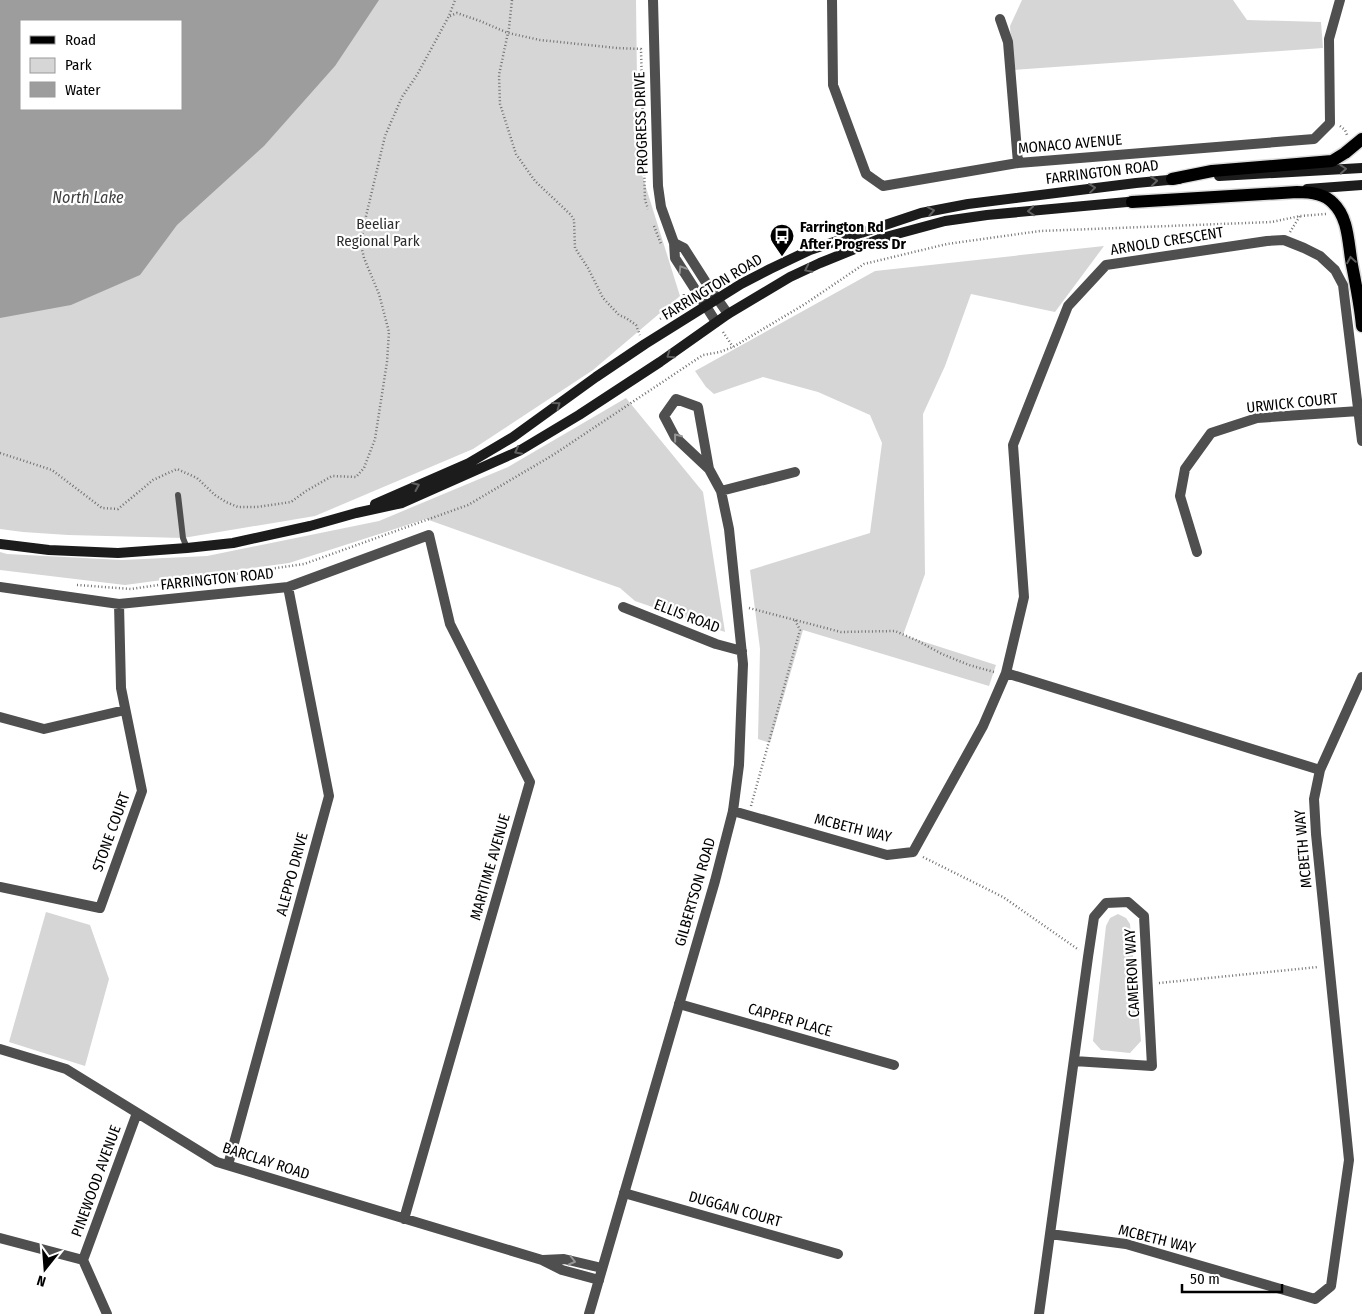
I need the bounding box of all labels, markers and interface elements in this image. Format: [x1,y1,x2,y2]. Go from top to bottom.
legend [20,20,182,110]
text: Road [65,31,96,49]
text: Park [65,56,92,74]
street label: PROGRESS DRIVE [630,71,652,175]
text: Water [65,81,101,99]
street label: MONACO AVENUE [1017,130,1123,158]
street label: FARRINGTON ROAD [1044,156,1160,188]
one-way arrow [1340,163,1348,174]
one-way arrow [1150,176,1158,187]
one-way arrow [1088,183,1096,194]
water label: North Lake [52,188,124,207]
one-way arrow [1027,205,1035,216]
one-way arrow [927,206,935,217]
park label: Beeliar Regional Park [336,215,420,250]
place label: Farrington Rd After Progress Dr [799,218,906,253]
bus stop icon: Farrington Rd After Progress Dr [769,223,795,257]
street label: ARNOLD CRESCENT [1109,223,1225,259]
street label: FARRINGTON ROAD [659,250,765,324]
one-way arrow [1347,256,1357,265]
one-way arrow [804,263,813,273]
one-way arrow [679,265,689,274]
one-way arrow [666,349,676,358]
street label: URWICK COURT [1245,389,1339,417]
one-way arrow [551,403,560,411]
one-way arrow [674,433,683,442]
one-way arrow [514,445,523,455]
one-way arrow [411,482,420,492]
street label: FARRINGTON ROAD [159,564,275,594]
street label: ELLIS ROAD [652,595,722,637]
street label: STONE COURT [88,790,134,874]
street label: MCBETH WAY [1291,808,1315,889]
street label: MCBETH WAY [813,810,894,846]
street label: MARITIME AVENUE [466,812,514,922]
street label: ALEPPO DRIVE [272,830,312,918]
street label: GILBERTSON ROAD [671,836,719,948]
street label: CAMERON WAY [1121,927,1143,1018]
street label: CAPPER PLACE [746,999,834,1041]
street label: PINEWOOD AVENUE [67,1123,125,1239]
street label: BARCLAY ROAD [220,1138,312,1184]
street label: DUGGAN COURT [687,1187,783,1231]
street label: MCBETH WAY [1117,1221,1198,1257]
north arrow [20,1244,70,1294]
one-way arrow [568,1255,577,1266]
scale bar [1182,1262,1282,1294]
text: 50 m [1190,1270,1220,1288]
text: N [35,1272,48,1290]

